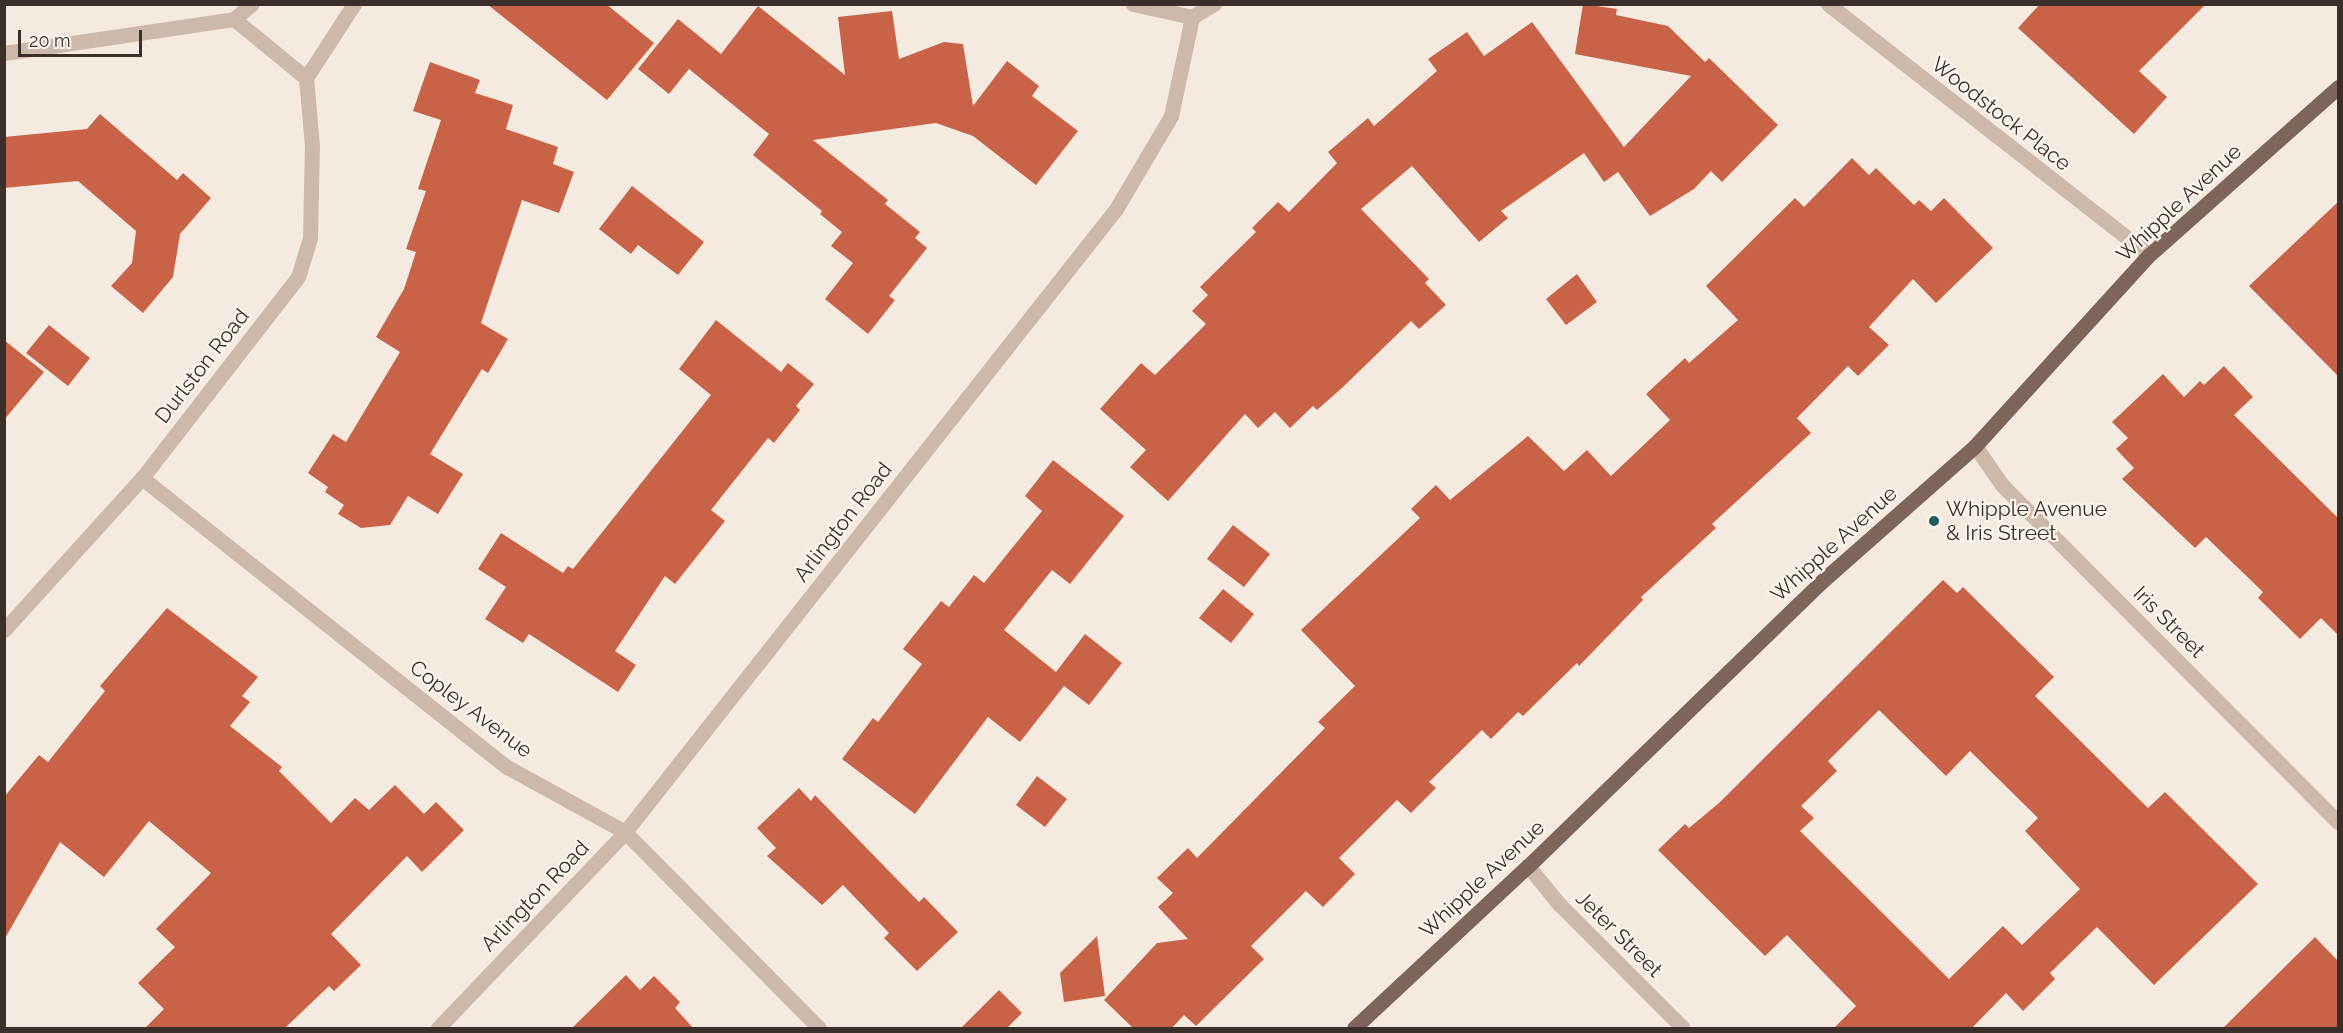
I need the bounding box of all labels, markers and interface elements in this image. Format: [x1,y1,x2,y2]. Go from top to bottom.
scale bar [21,18,146,56]
text: 20 m [29,30,71,51]
street label: Woodstock Place [1926,52,2076,176]
street label: Whipple Avenue [2111,139,2247,267]
street label: Durlston Road [150,304,254,428]
street label: Arlington Road [789,457,897,587]
street label: Whipple Avenue [1765,481,1903,607]
place label: Whipple Avenue & Iris Street [1946,496,2108,546]
marker: Whipple Avenue & Iris Street [1927,514,1941,528]
street label: Iris Street [2128,581,2210,663]
street label: Copley Avenue [404,654,538,764]
street label: Whipple Avenue [1414,815,1550,943]
street label: Arlington Road [476,835,594,957]
street label: Jeter Street [1570,885,1668,983]

